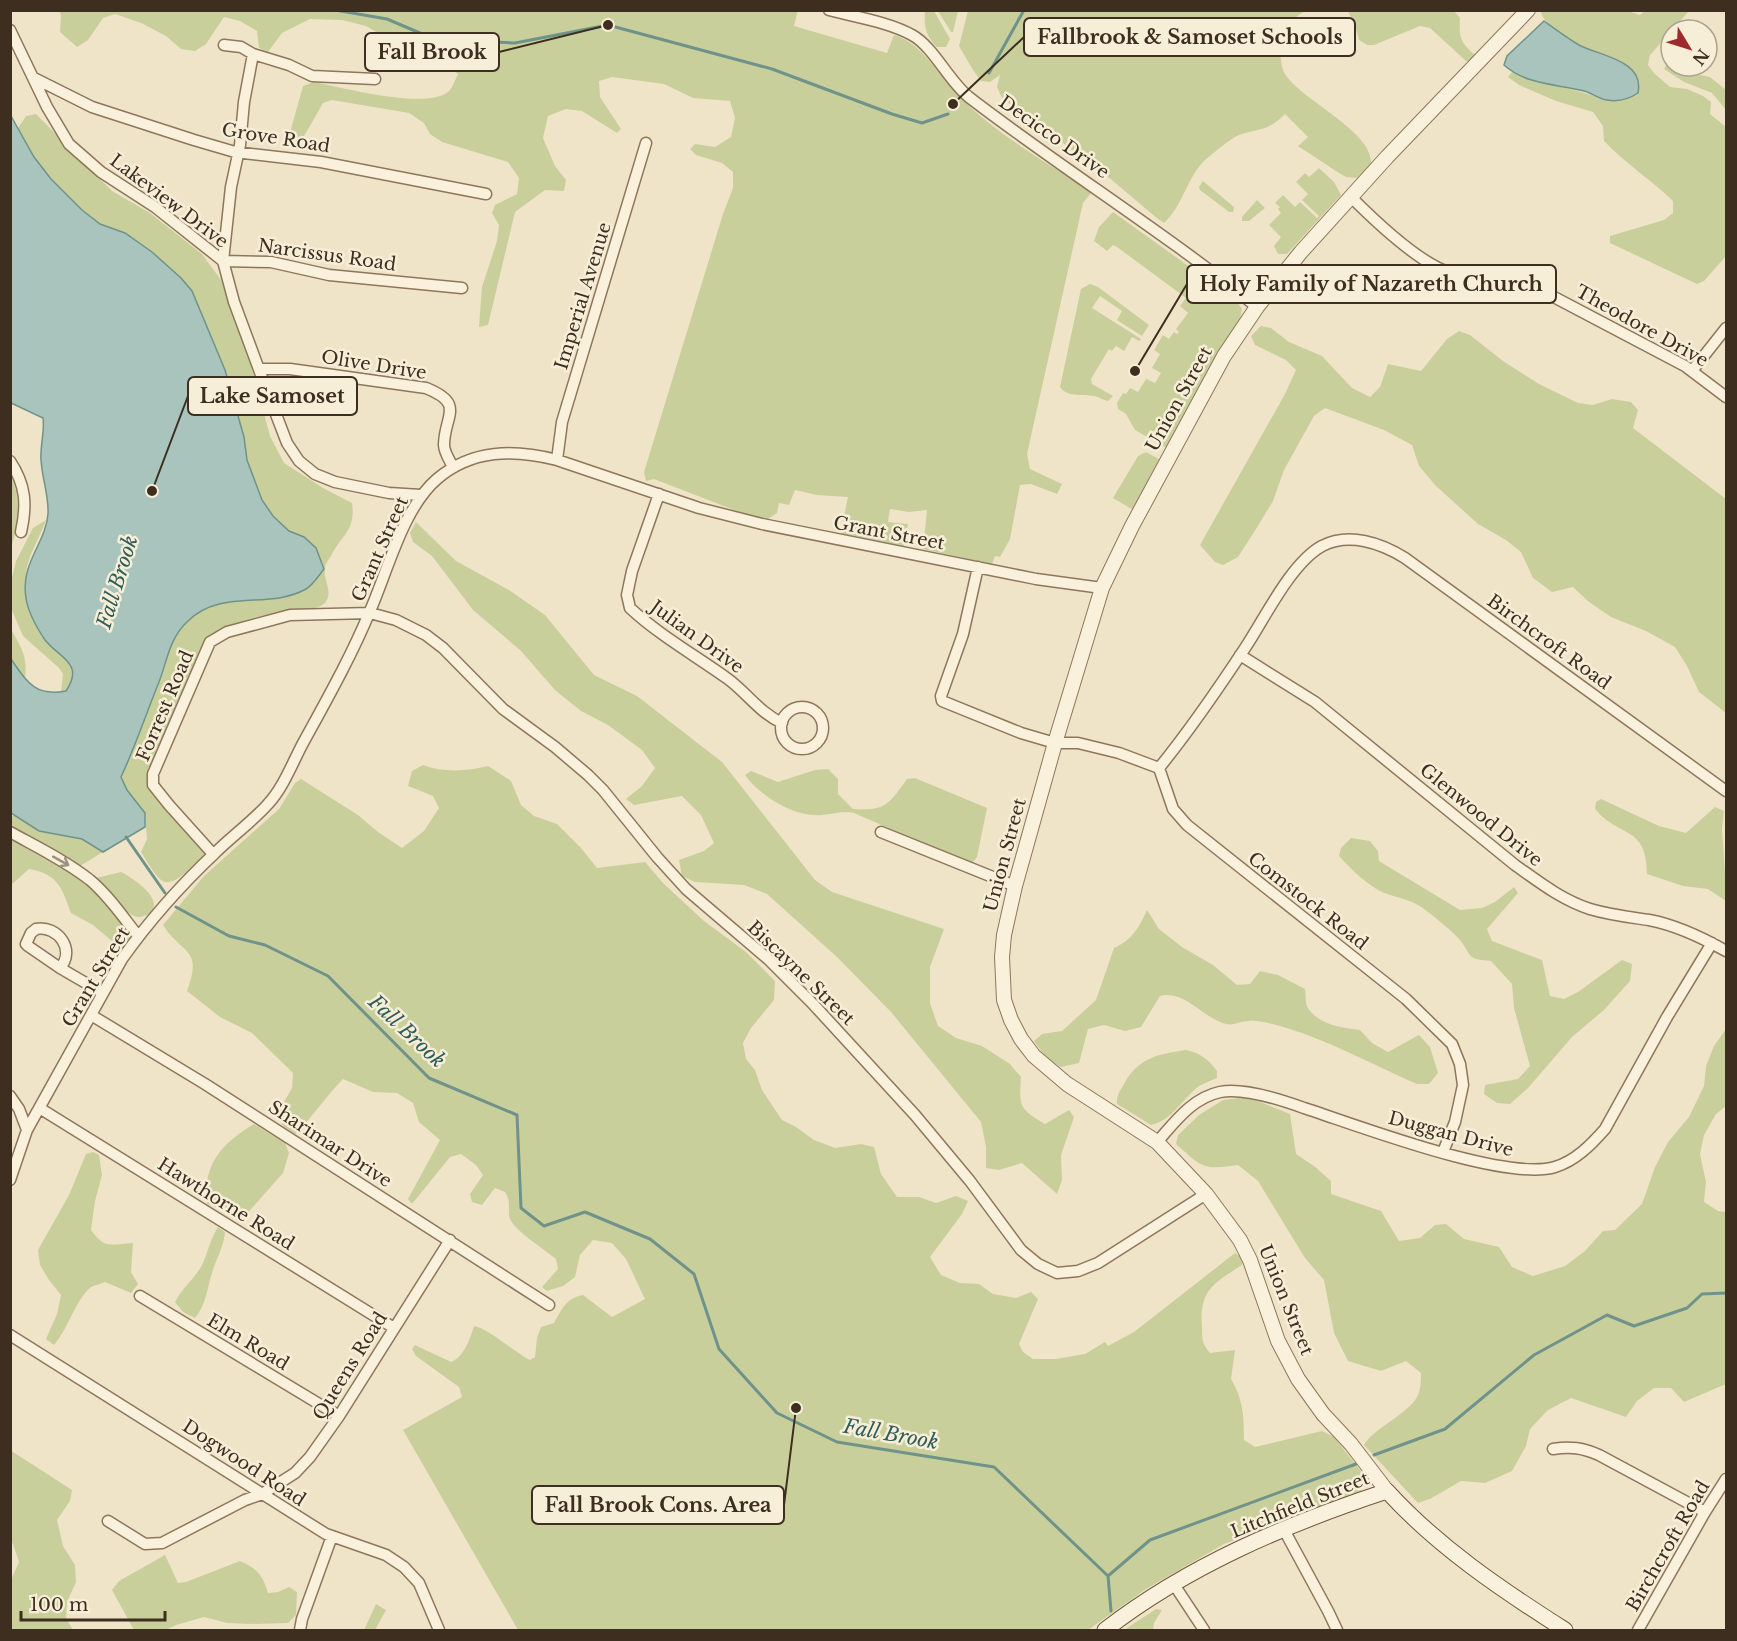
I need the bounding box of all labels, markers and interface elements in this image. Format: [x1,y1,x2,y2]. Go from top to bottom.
callout: Fallbrook & Samoset Schools [1024,18,1355,56]
north arrow [1659,18,1719,78]
text: Fallbrook & Samoset Schools [1037,25,1343,49]
callout: Fall Brook [365,33,499,71]
text: Fall Brook [377,40,488,64]
text: N [1688,45,1713,69]
street label: Decicco Drive [995,91,1113,183]
street label: Grove Road [220,119,332,157]
street label: Lakeview Drive [106,149,232,253]
street label: Imperial Avenue [550,220,616,372]
street label: Narcissus Road [256,234,398,276]
callout: Holy Family of Nazareth Church [1187,265,1556,303]
text: Holy Family of Nazareth Church [1199,272,1543,296]
street label: Theodore Drive [1572,280,1712,372]
street label: Union Street [1141,342,1217,455]
street label: Olive Drive [320,346,428,384]
callout: Lake Samoset [188,377,357,415]
text: Lake Samoset [199,384,345,408]
street label: Grant Street [347,493,413,605]
street label: Grant Street [832,511,947,555]
water label: Fall Brook [91,533,142,632]
street label: Birchcroft Road [1483,590,1615,694]
street label: Julian Drive [645,595,748,678]
street label: Forrest Road [132,647,198,765]
street label: Glenwood Drive [1415,759,1547,871]
street label: Union Street [979,795,1031,914]
street label: Comstock Road [1244,847,1372,955]
one-way arrow [52,856,70,867]
street label: Biscayne Street [743,916,859,1030]
street label: Grant Street [58,923,135,1031]
water label: Fall Brook [363,989,450,1072]
street label: Sharimar Drive [264,1096,396,1192]
street label: Duggan Drive [1386,1107,1516,1161]
street label: Hawthorne Road [154,1153,298,1255]
street label: Union Street [1254,1242,1318,1359]
street label: Queens Road [308,1308,392,1424]
street label: Elm Road [203,1309,293,1375]
water label: Fall Brook [841,1414,940,1454]
street label: Dogwood Road [178,1415,310,1511]
street label: Litchfield Street [1228,1467,1373,1543]
street label: Birchcroft Road [1622,1477,1714,1615]
callout: Fall Brook Cons. Area [532,1486,784,1524]
text: Fall Brook Cons. Area [544,1493,772,1517]
scale bar [21,1584,165,1622]
text: 100 m [30,1594,88,1616]

